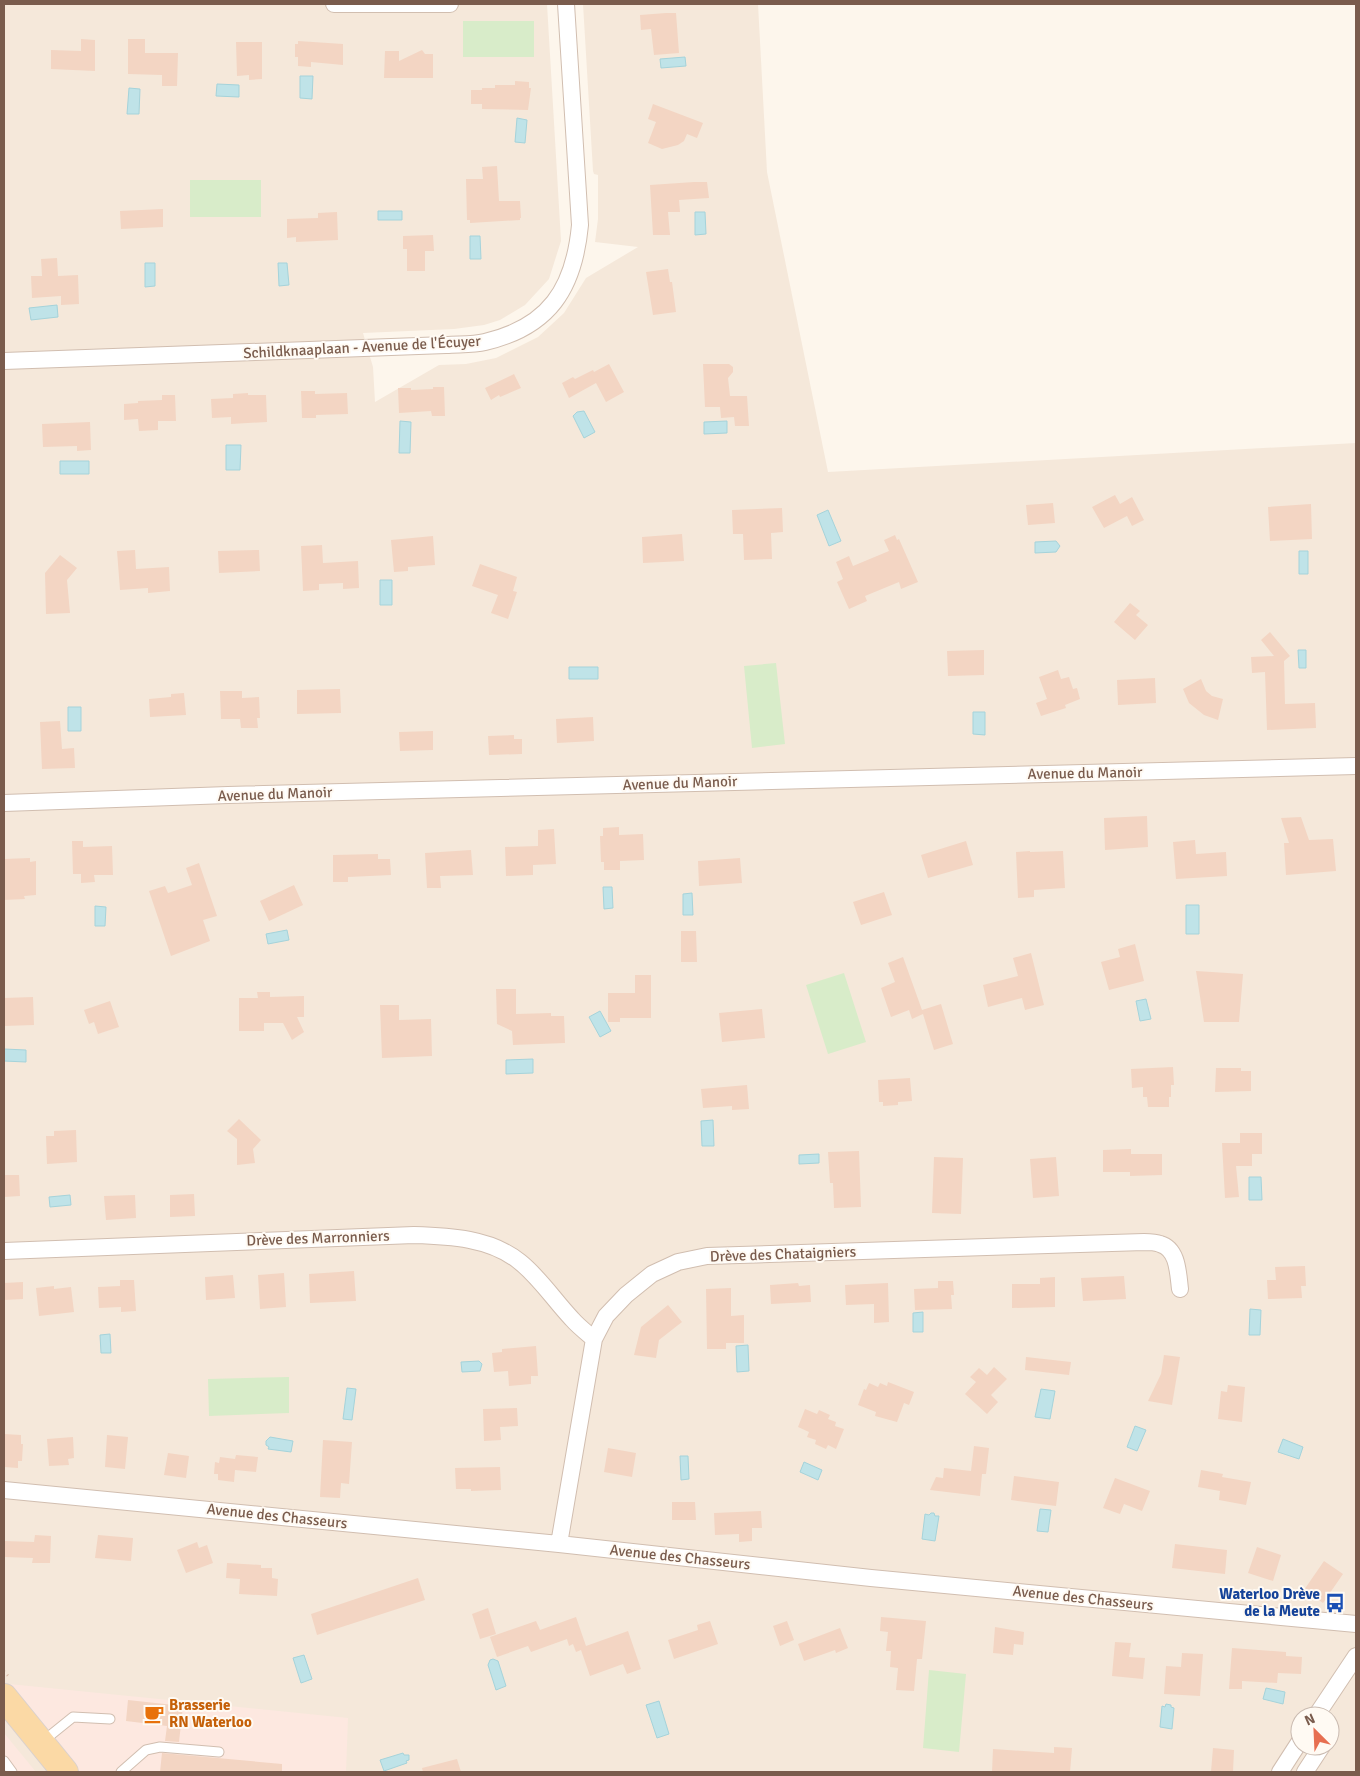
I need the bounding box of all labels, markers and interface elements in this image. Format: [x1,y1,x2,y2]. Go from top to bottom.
street label: Schildknaaplaan - Avenue de l'Écuyer [243,331,482,362]
street label: Avenue du Manoir [1027,763,1143,783]
street label: Avenue du Manoir [622,772,738,794]
street label: Avenue du Manoir [217,783,333,805]
street label: Drève des Marronniers [246,1226,390,1249]
street label: Drève des Chataigniers [710,1242,857,1266]
street label: Avenue des Chasseurs [206,1500,349,1532]
street label: Avenue des Chasseurs [609,1541,752,1573]
street label: Avenue des Chasseurs [1012,1582,1155,1614]
place label: Waterloo Drève de la Meute [1219,1585,1320,1620]
bus stop icon: Waterloo Drève de la Meute [1324,1592,1346,1614]
place label: Brasserie RN Waterloo [169,1696,252,1731]
cafe icon: Brasserie RN Waterloo [143,1703,165,1725]
north arrow [1290,1706,1340,1756]
text: N [1302,1710,1318,1729]

